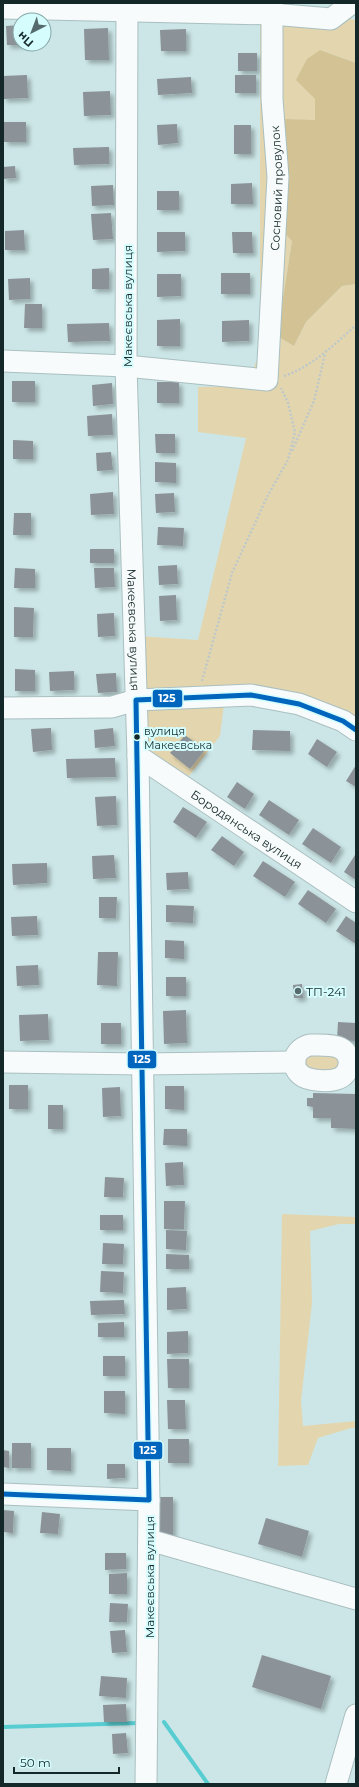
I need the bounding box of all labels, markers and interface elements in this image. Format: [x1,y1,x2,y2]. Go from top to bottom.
north arrow [12,12,52,52]
text: Пн [14,29,36,50]
street label: Сосновий провулок [267,125,285,251]
street label: Макеєвська вулиця [120,245,135,367]
street label: Макеєвська вулиця [125,568,144,691]
line badge: 125 [152,689,183,708]
text: 125 [158,691,176,705]
place label: вулиця Макеєвська [144,724,212,752]
marker: вулиця Макеєвська [132,732,142,742]
street label: Бородянська вулиця [188,786,305,872]
place label: ТП-241 [306,984,346,999]
marker: ТП-241 [293,986,303,996]
line badge: 125 [127,1050,157,1069]
text: 125 [133,1052,151,1066]
line badge: 125 [133,1441,163,1460]
text: 125 [139,1443,157,1457]
street label: Макеєвська вулиця [142,1516,157,1638]
scale bar [14,1749,119,1775]
text: 50 m [20,1755,51,1770]

